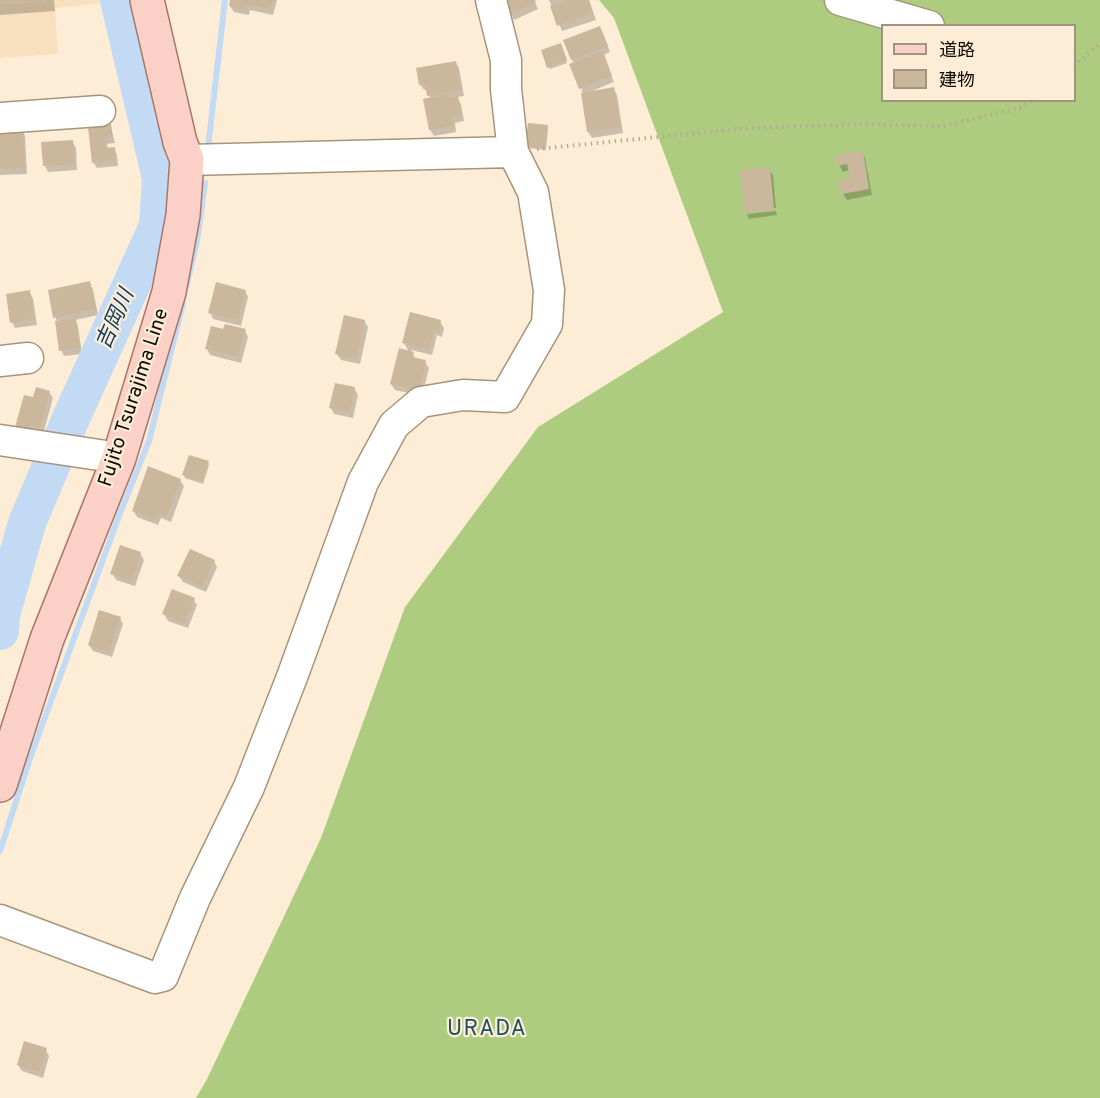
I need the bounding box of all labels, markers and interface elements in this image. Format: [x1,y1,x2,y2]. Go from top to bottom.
legend [881,24,1076,102]
text: 道路 [939,40,975,63]
text: 建物 [939,70,975,93]
water label: 吉岡川 [93,286,141,354]
street label: Fujito Tsurajima Line [95,306,175,490]
district label: URADA [447,1018,527,1044]

